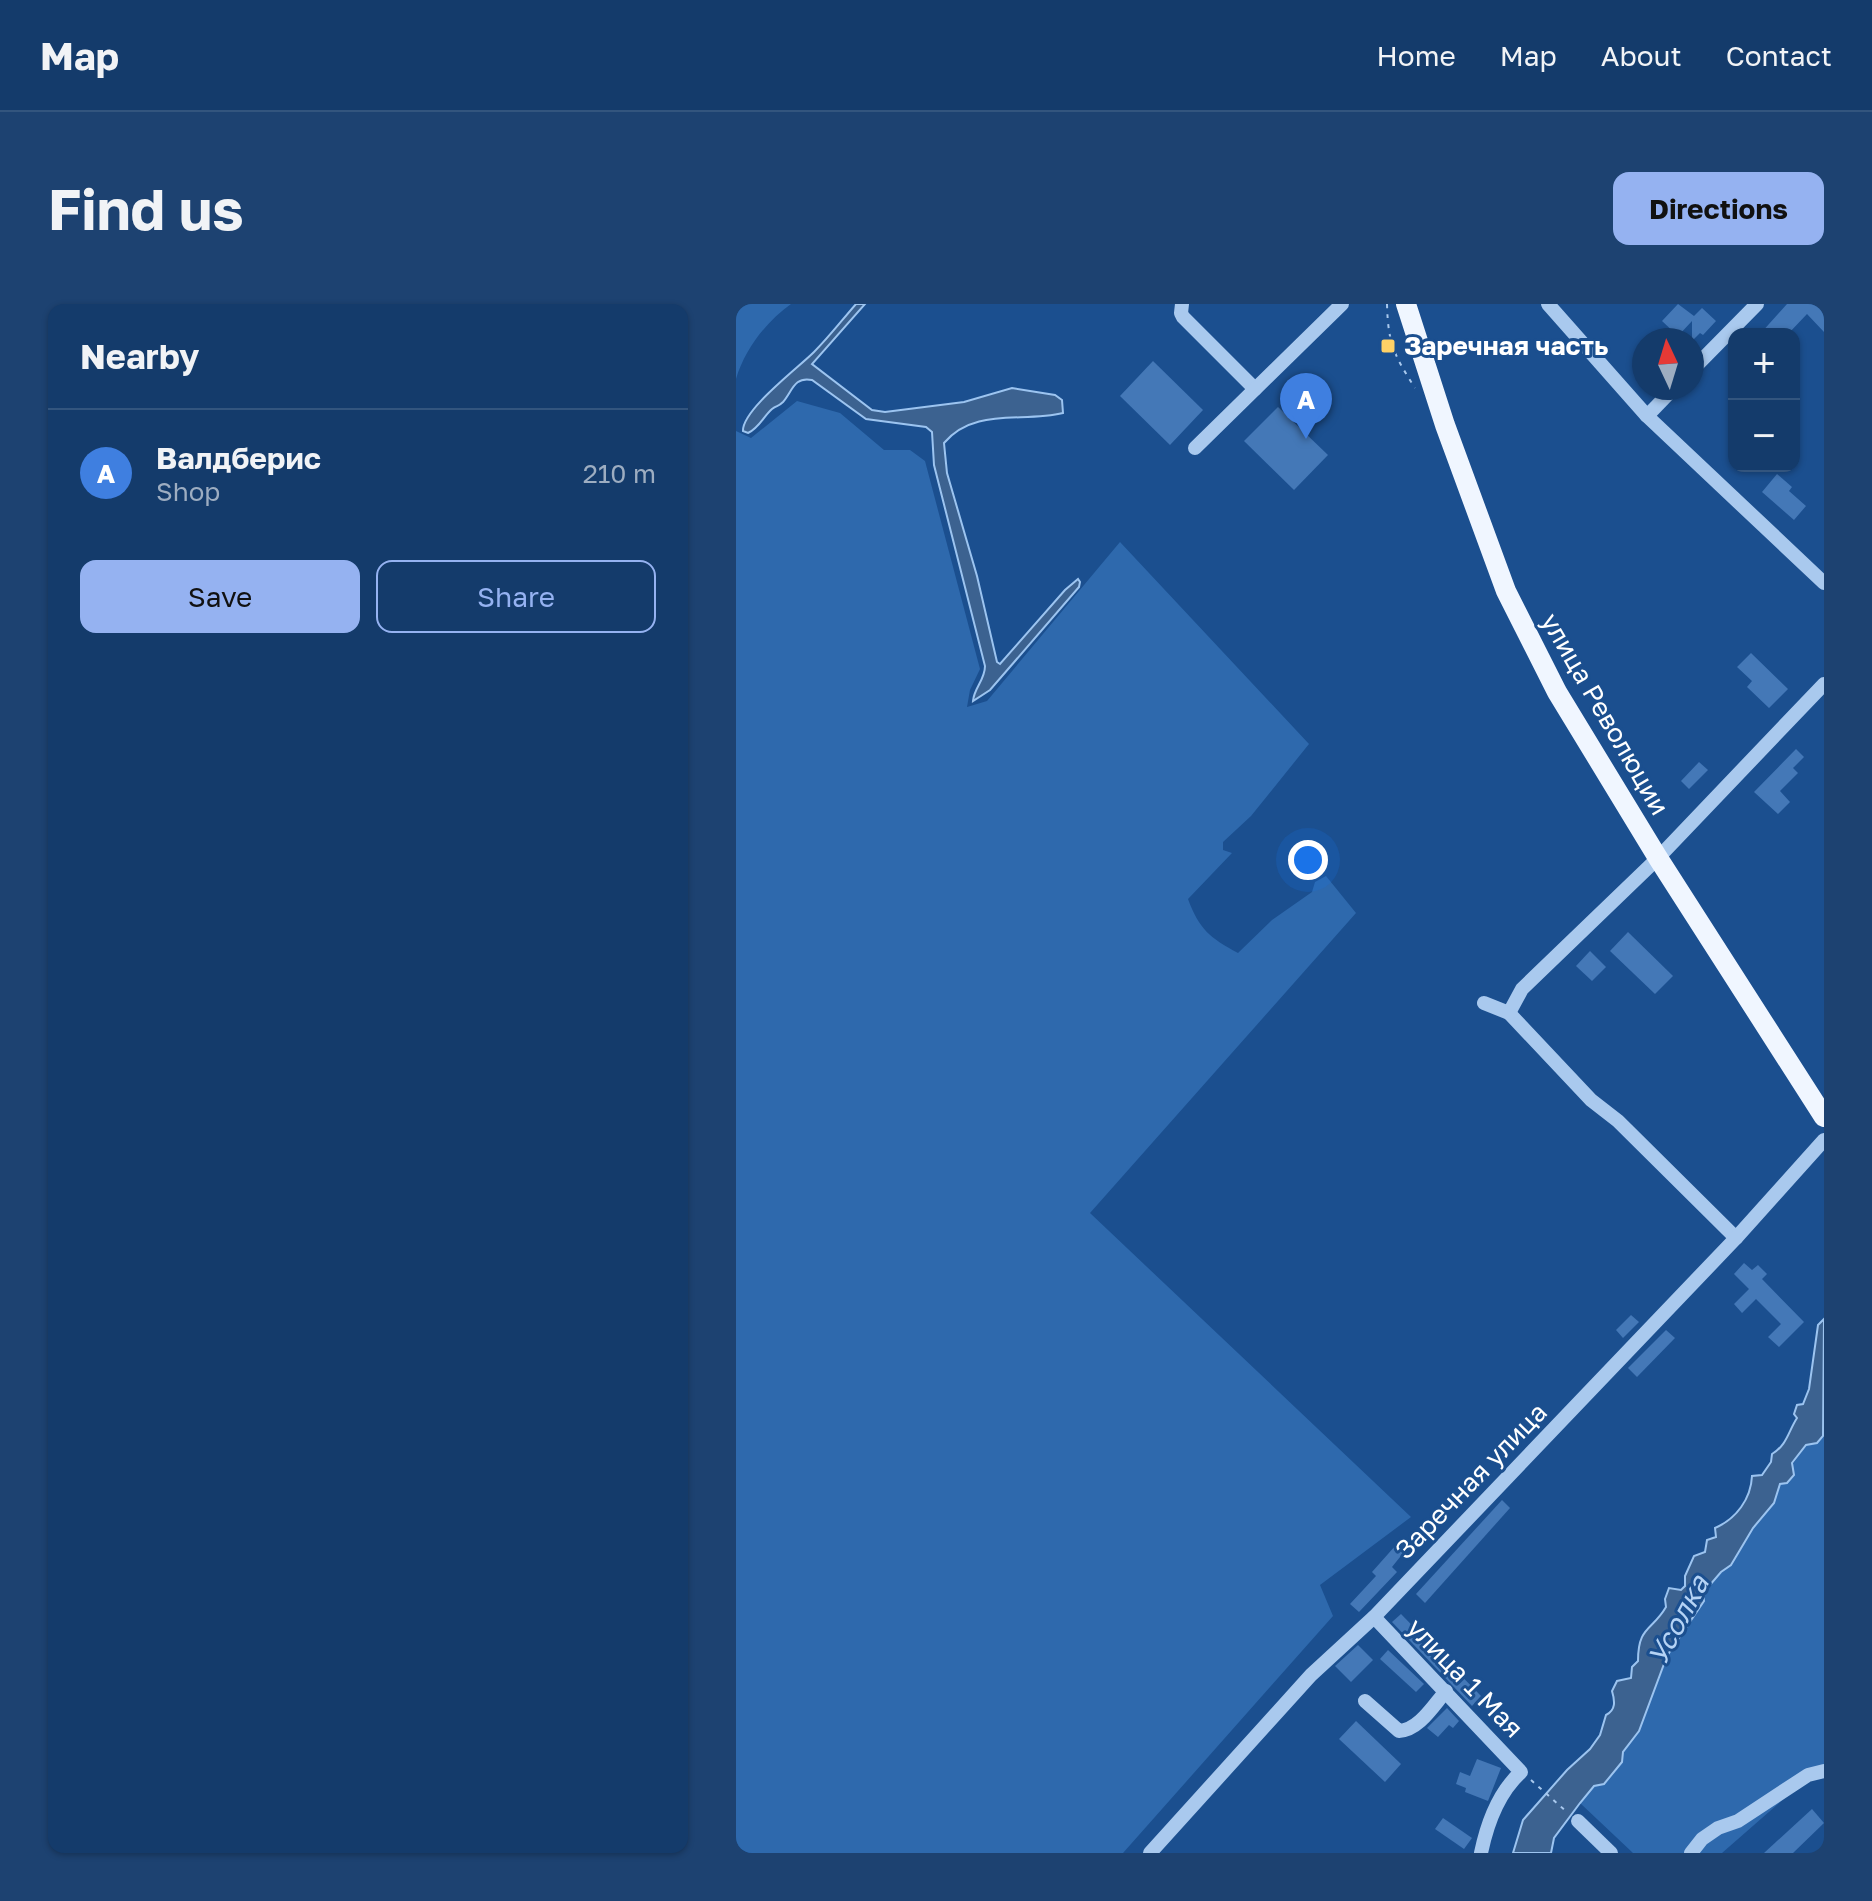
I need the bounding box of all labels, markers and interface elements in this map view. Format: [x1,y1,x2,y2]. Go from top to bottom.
text: Map [40,33,119,78]
text: Home [1377,39,1456,72]
text: Map [1500,39,1557,72]
text: About [1601,39,1682,72]
text: Contact [1726,39,1832,72]
button: Directions [1613,172,1824,245]
text: Find us [48,175,244,242]
north arrow [1632,328,1704,400]
map controls [1728,328,1800,472]
button: + [1728,328,1800,400]
place label: Заречная часть [1404,330,1608,361]
text: Nearby [80,336,200,376]
marker: Заречная часть [1379,337,1397,355]
pin: A [1280,373,1332,439]
button: − [1728,400,1800,472]
text: Валдберис [156,440,321,476]
text: A [97,458,115,489]
text: 210 m [583,458,656,489]
text: Shop [156,476,220,507]
button: Save [80,560,360,633]
button: Share [376,560,656,633]
street label: улица Революции [1535,607,1676,820]
your location [1288,840,1328,880]
street label: Заречная улица [1388,1396,1553,1565]
water label: Усолка [1640,1568,1715,1670]
street label: улица 1 Мая [1401,1612,1530,1744]

